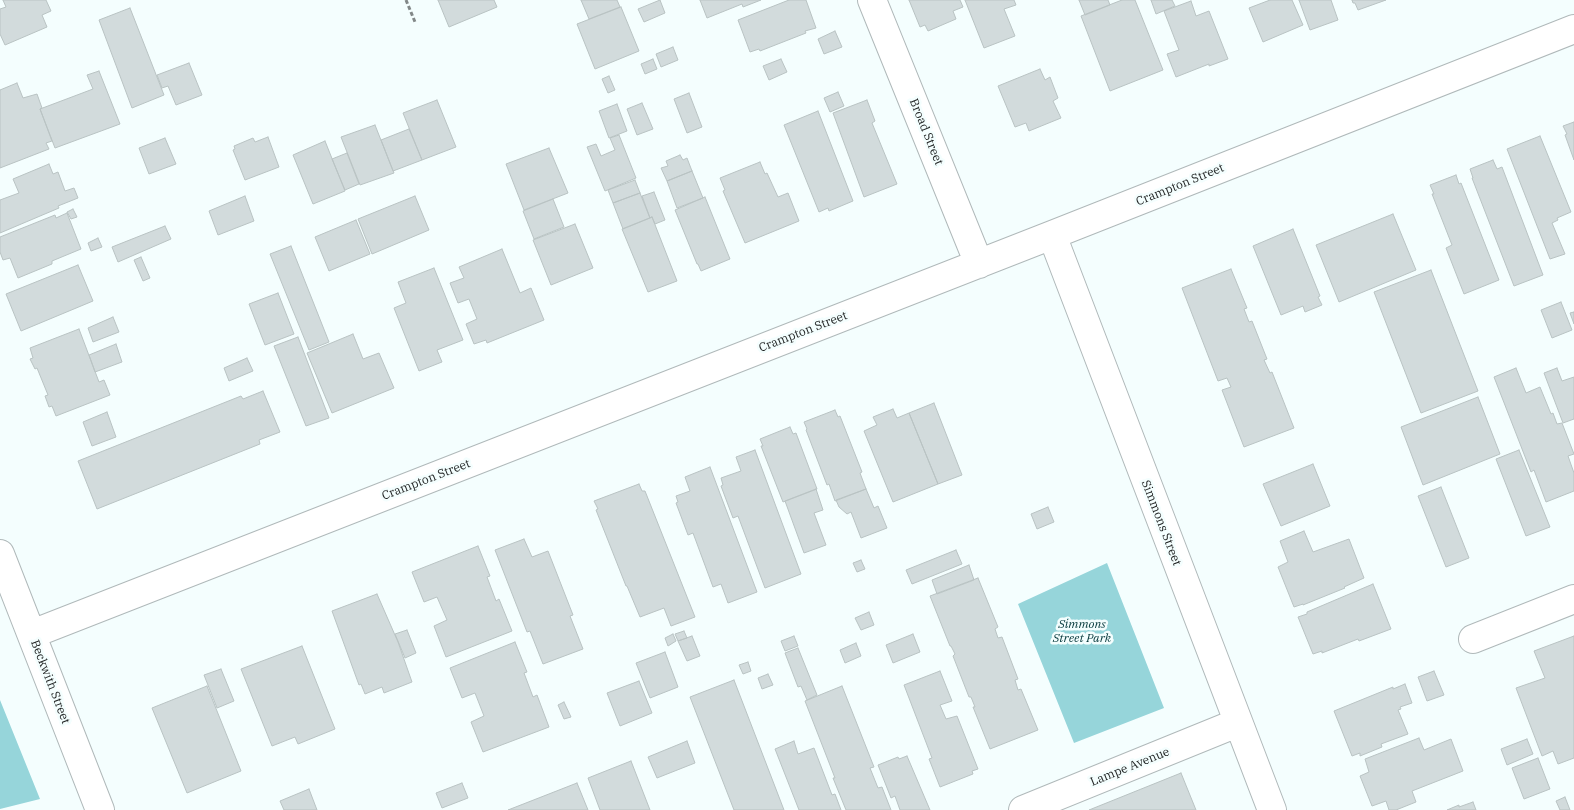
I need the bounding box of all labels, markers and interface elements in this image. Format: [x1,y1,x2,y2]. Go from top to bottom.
street label: Broad Street [906,97,946,167]
street label: Crampton Street [1134,161,1226,209]
street label: Crampton Street [757,309,849,355]
street label: Crampton Street [380,457,472,503]
street label: Simmons Street [1138,478,1184,568]
park label: Simmons Street Park [1053,618,1111,646]
street label: Beckwith Street [27,638,73,726]
street label: Lampe Avenue [1088,745,1172,789]

